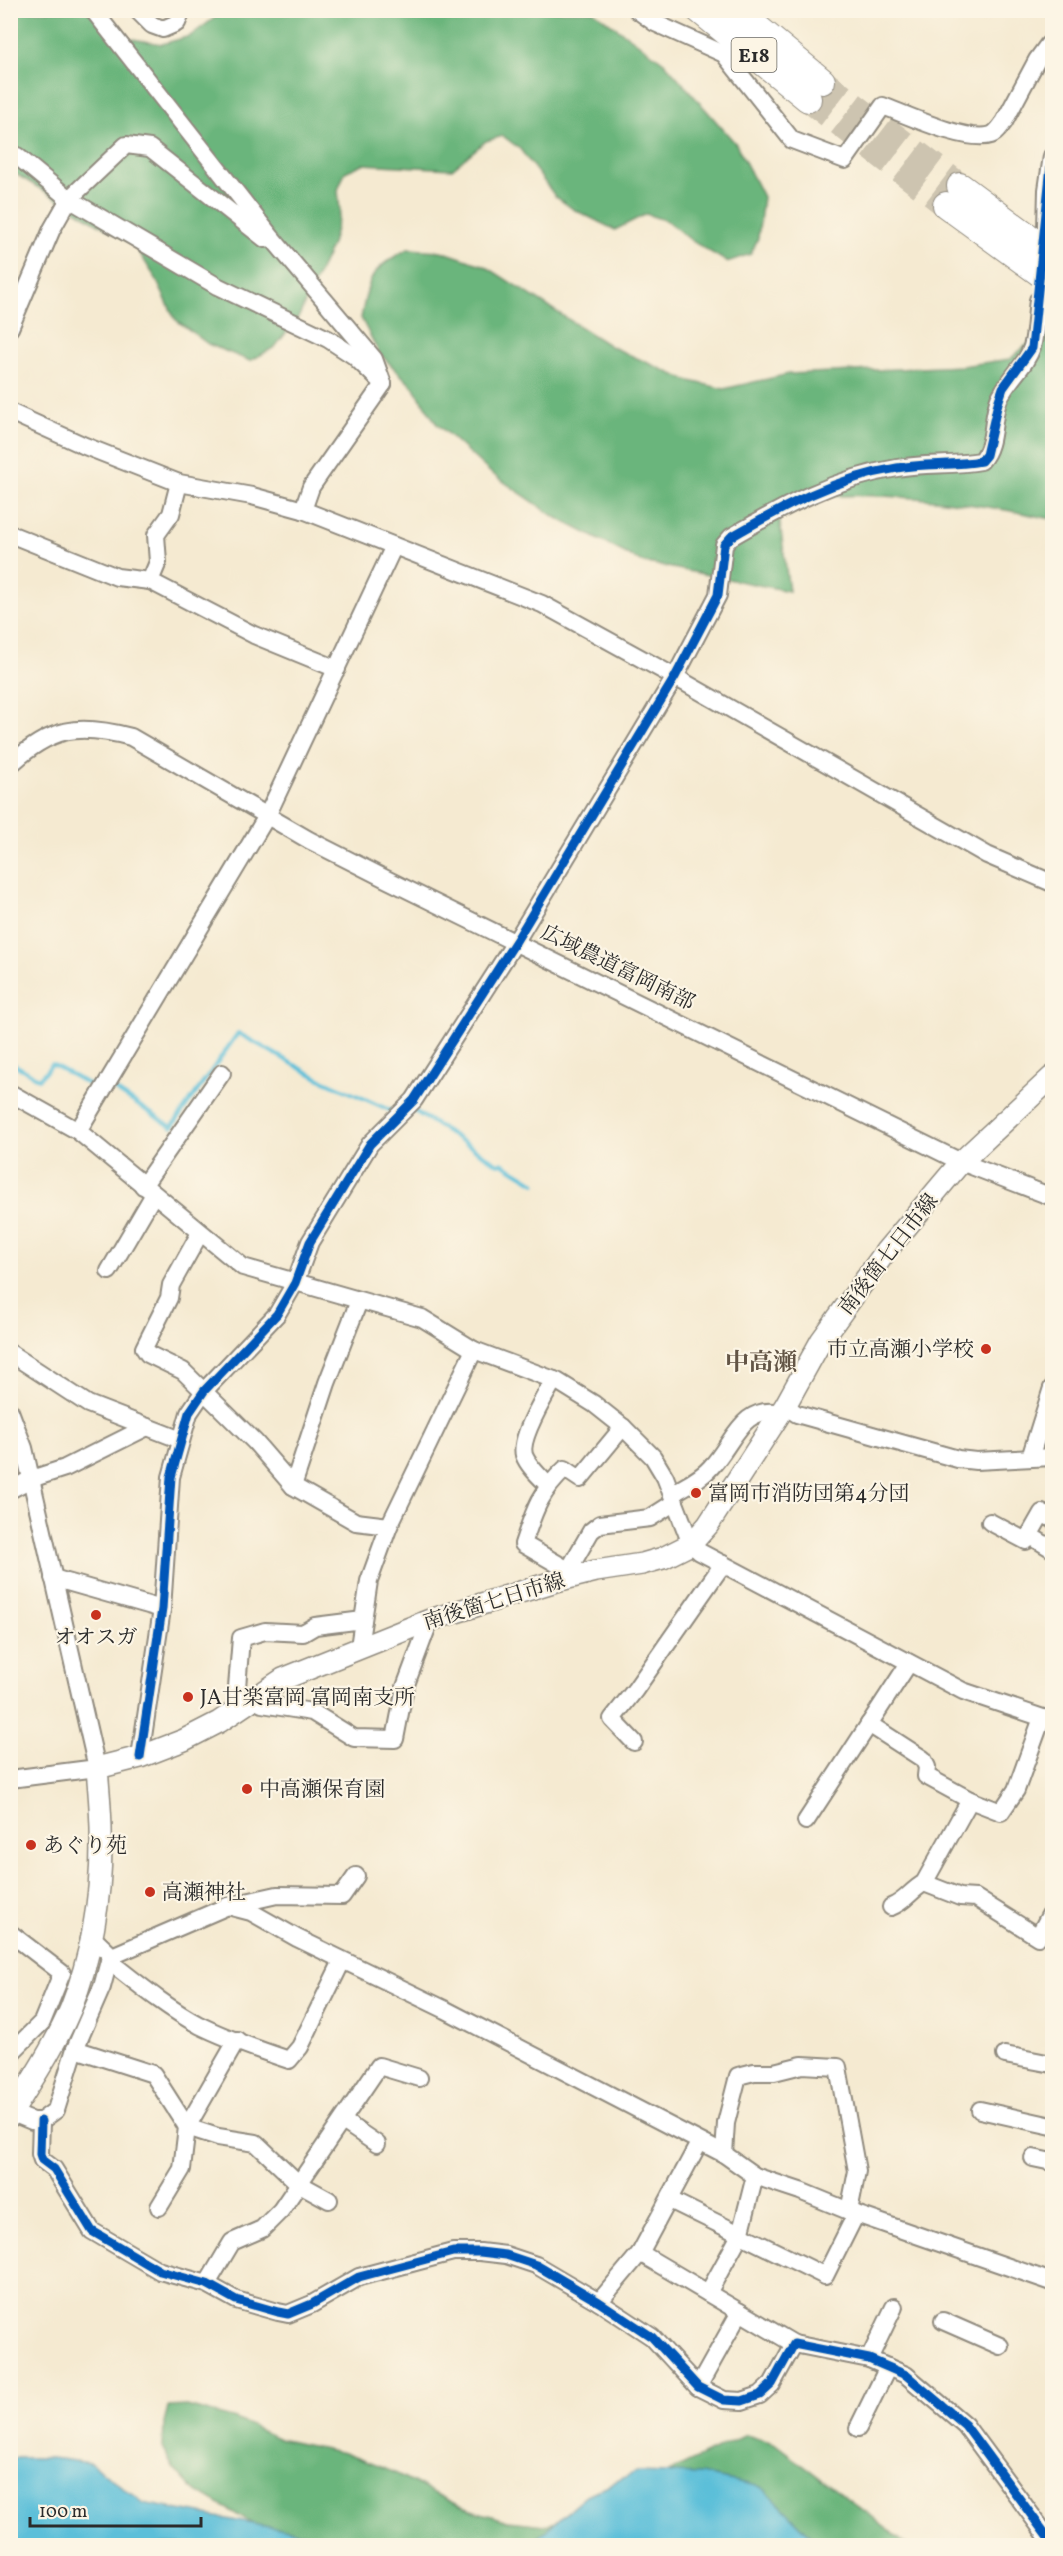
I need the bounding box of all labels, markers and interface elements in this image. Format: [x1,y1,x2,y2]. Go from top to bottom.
road number: E18 [732,38,777,72]
street label: 広域農道富岡南部 [535,918,699,1018]
street label: 南後箇七日市線 [833,1188,946,1322]
place label: 市立高瀬小学校 [827,1336,974,1365]
marker: 市立高瀬小学校 [979,1342,993,1356]
district label: 中高瀬 [725,1347,797,1381]
place label: 富岡市消防団第4分団 [708,1480,910,1509]
marker: 富岡市消防団第4分団 [689,1486,703,1500]
street label: 南後箇七日市線 [420,1567,569,1638]
marker: オオスガ [89,1608,103,1622]
place label: オオスガ [54,1624,138,1653]
place label: JA甘楽富岡 富岡南支所 [200,1684,415,1713]
marker: JA甘楽富岡 富岡南支所 [181,1690,195,1704]
place label: 中高瀬保育園 [259,1776,385,1805]
marker: 中高瀬保育園 [240,1782,254,1796]
place label: あぐり苑 [43,1832,127,1861]
marker: あぐり苑 [24,1838,38,1852]
place label: 高瀬神社 [162,1879,246,1908]
marker: 高瀬神社 [143,1885,157,1899]
scale bar [30,2490,201,2528]
text: 100 m [39,2500,88,2525]

